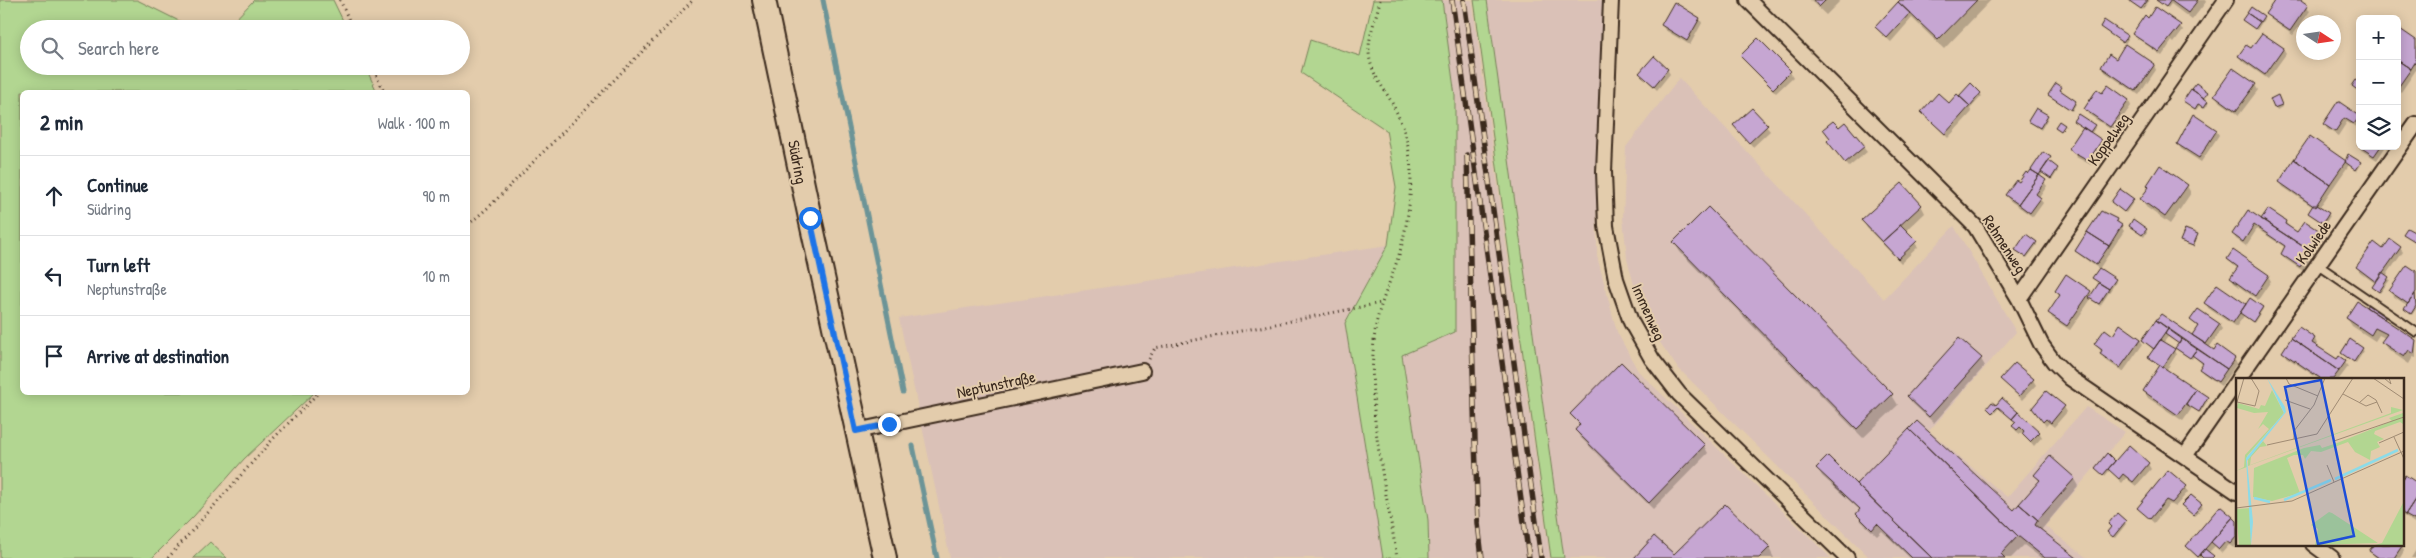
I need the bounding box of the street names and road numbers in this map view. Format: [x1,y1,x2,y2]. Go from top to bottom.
street label: Koppelweg [2082,108,2134,170]
street label: Südring [783,138,813,186]
street label: Rehmenweg [1978,210,2032,278]
street label: Kolwiede [2290,215,2336,268]
street label: Immenweg [1627,280,1671,344]
street label: Neptunstraße [955,365,1038,403]

